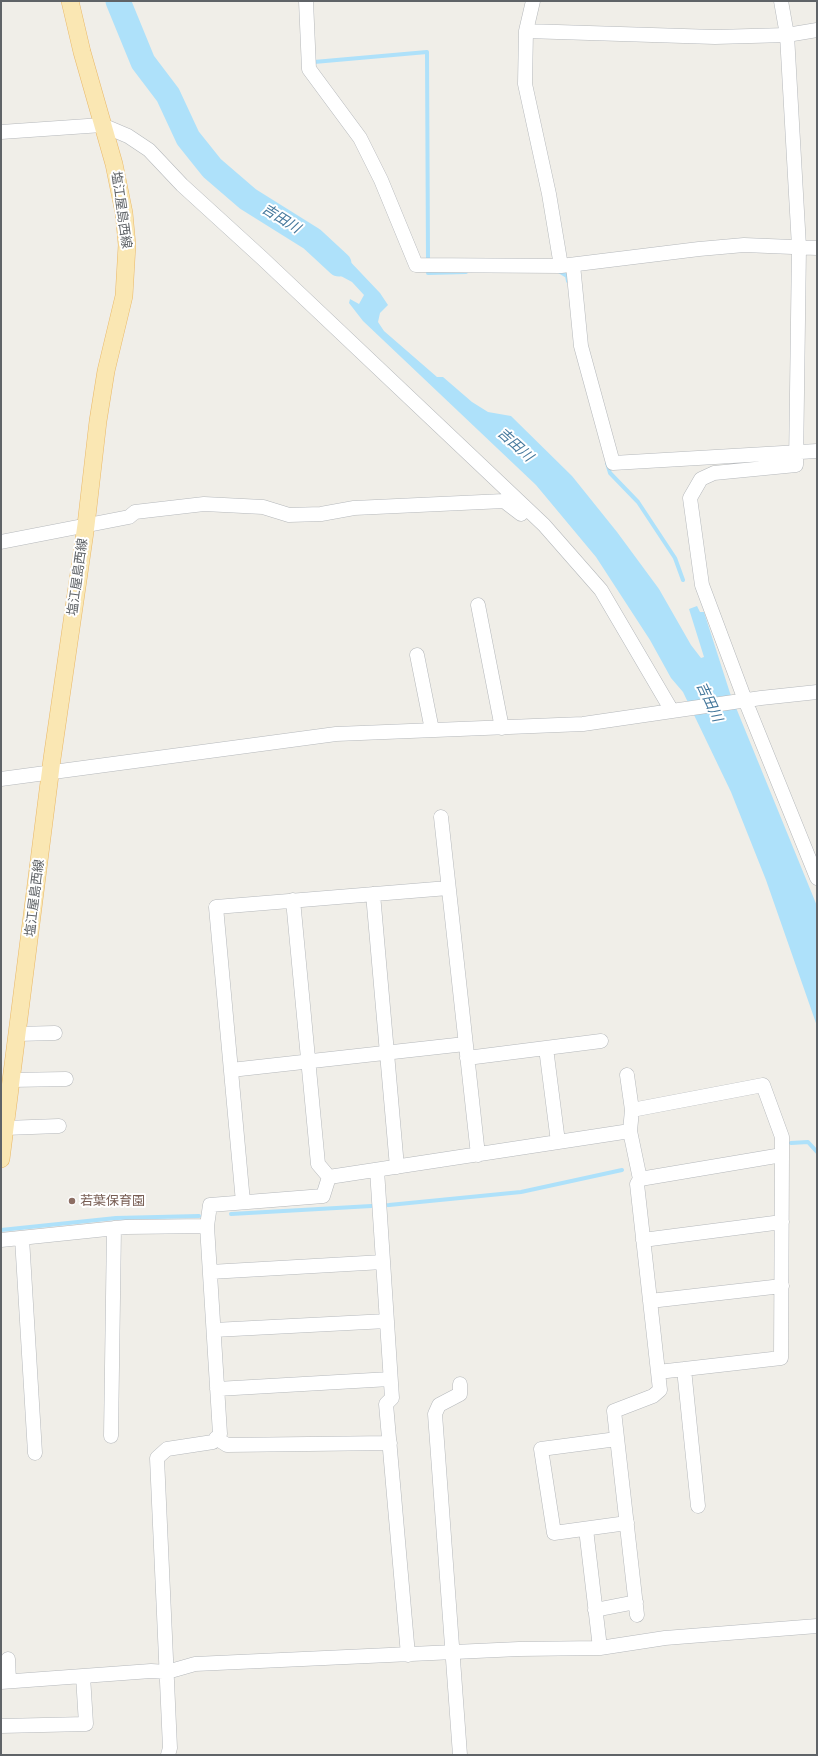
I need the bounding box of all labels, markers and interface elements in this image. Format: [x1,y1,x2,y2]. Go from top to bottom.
street label: 塩江屋島西線 [108,170,134,250]
water label: 吉田川 [259,201,303,237]
water label: 吉田川 [494,425,536,465]
street label: 塩江屋島西線 [65,537,91,617]
water label: 吉田川 [693,679,725,725]
street label: 塩江屋島西線 [23,858,47,938]
place label: 若葉保育園 [80,1193,145,1209]
marker: 若葉保育園 [67,1196,77,1206]

